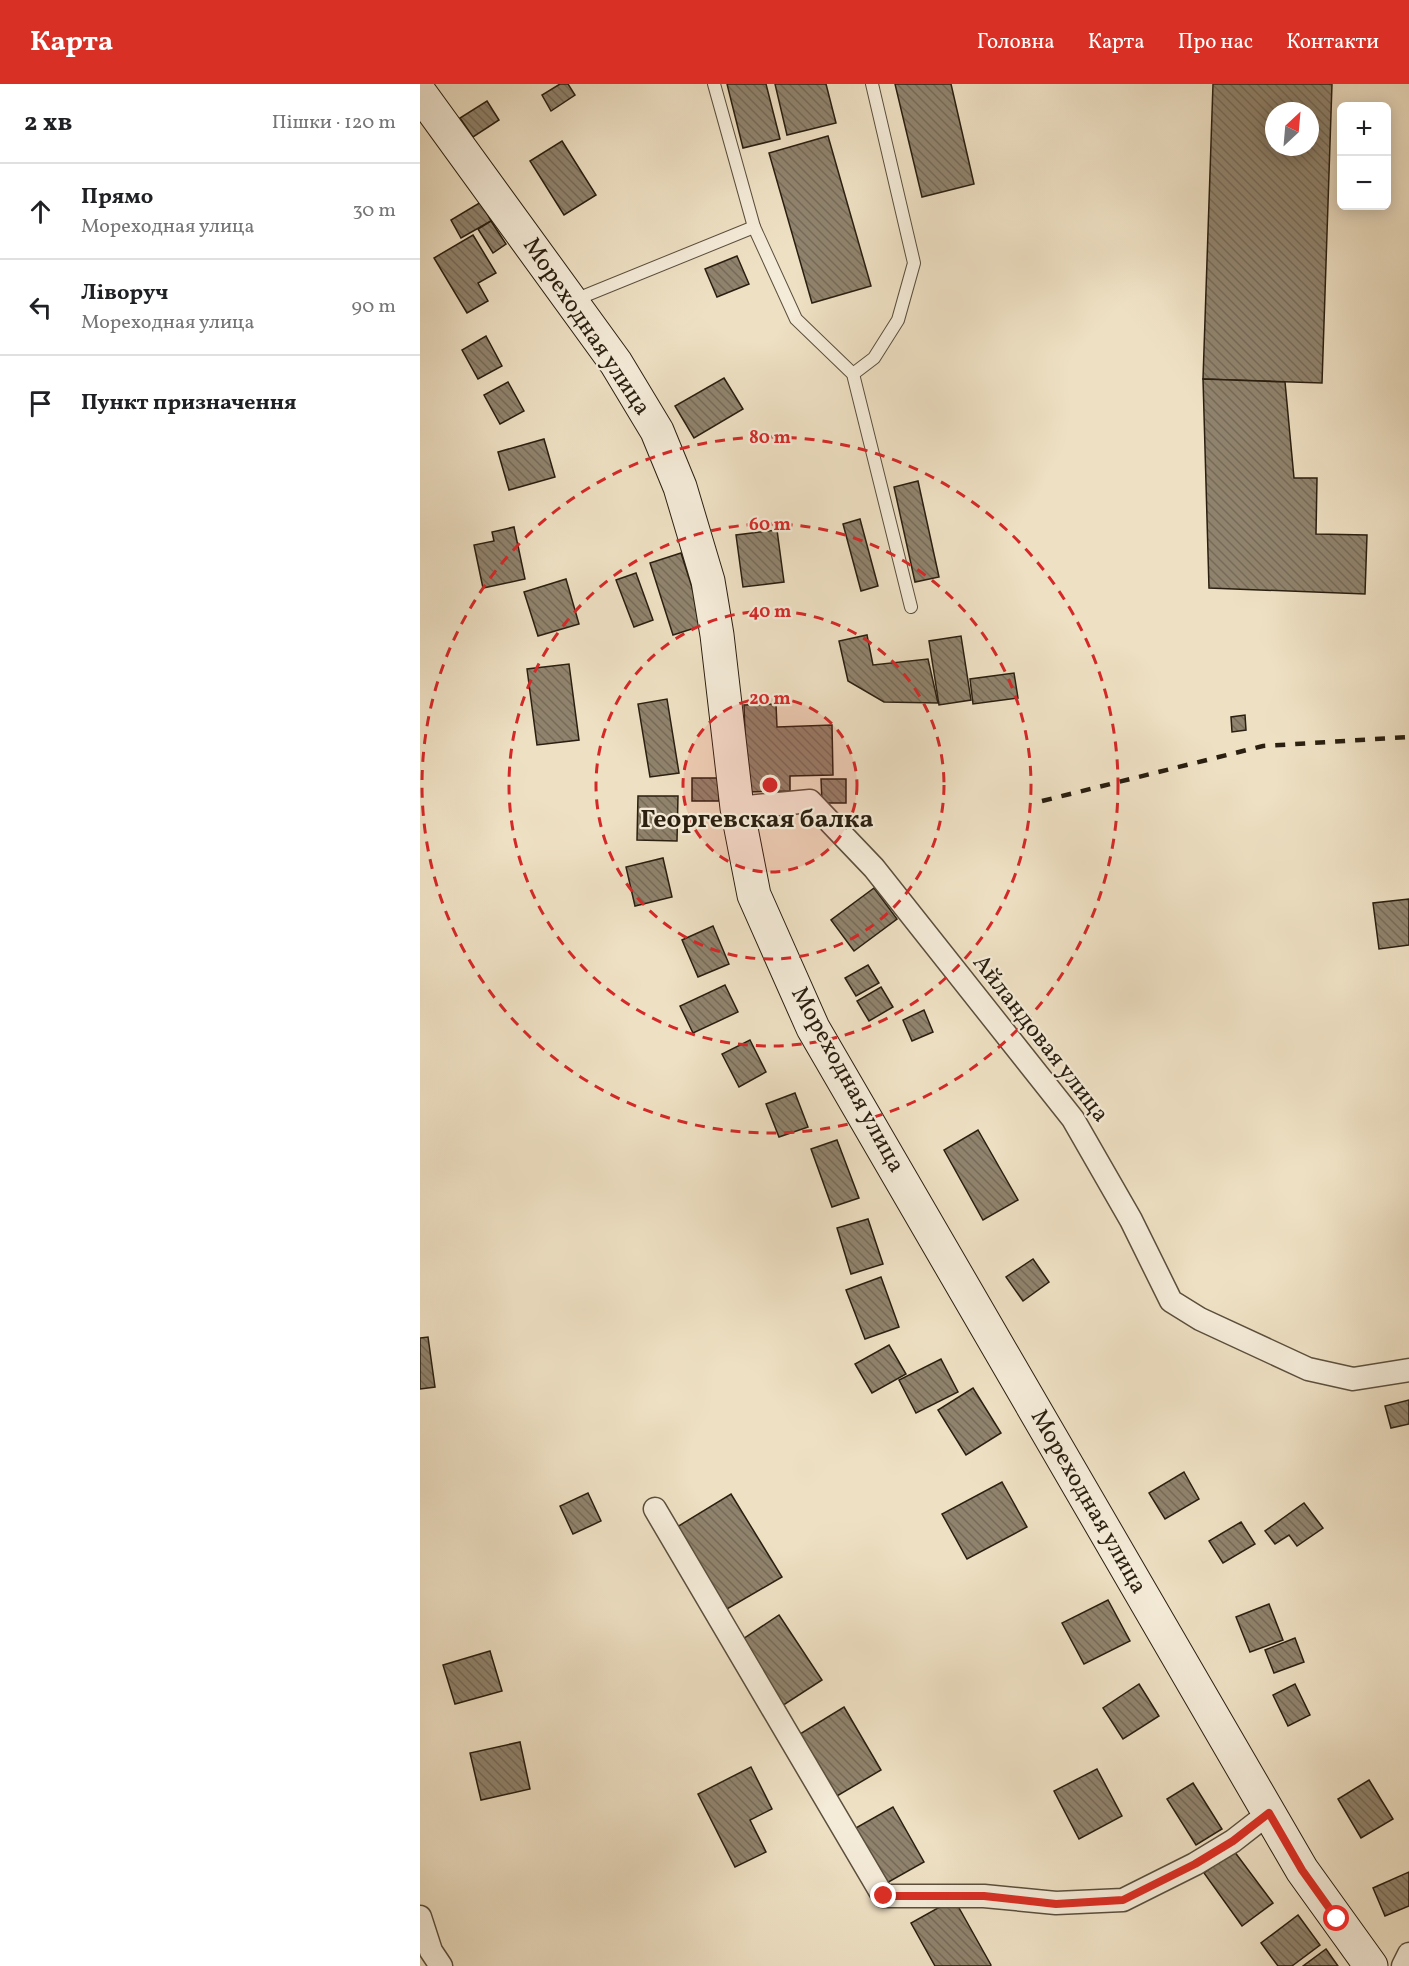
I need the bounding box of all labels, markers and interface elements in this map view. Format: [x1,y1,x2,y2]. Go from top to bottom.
text: Карта [30,23,113,62]
text: Головна [977,28,1055,57]
text: Карта [1088,28,1145,57]
text: Про нас [1178,28,1253,57]
text: Контакти [1286,28,1379,57]
north arrow [1265,102,1319,156]
map controls [1337,102,1391,210]
button: + [1337,102,1391,156]
text: 2 хв [24,105,72,141]
text: Пішки · 120 m [272,109,396,137]
button: − [1337,156,1391,210]
text: Прямо [81,182,153,213]
icon: ahead [24,195,57,228]
text: 30 m [352,197,396,225]
text: Мореходная улица [81,213,254,241]
street label: Мореходная улица [514,231,658,423]
text: Ліворуч [81,278,168,309]
icon: left [24,291,57,324]
text: 90 m [352,293,396,321]
text: Мореходная улица [81,309,254,337]
icon: arrive [24,387,57,420]
text: Пункт призначення [81,388,297,419]
text: 80 m [749,426,791,451]
text: 60 m [749,513,791,538]
text: 40 m [749,600,791,625]
text: 20 m [749,687,791,712]
centre of rings [760,775,780,795]
district label: Георгевская балка [640,802,874,838]
street label: Айландовая улица [963,948,1117,1130]
street label: Мореходная улица [782,981,912,1179]
street label: Мореходная улица [1021,1403,1155,1601]
route end [870,1882,896,1908]
route start [1323,1905,1349,1931]

